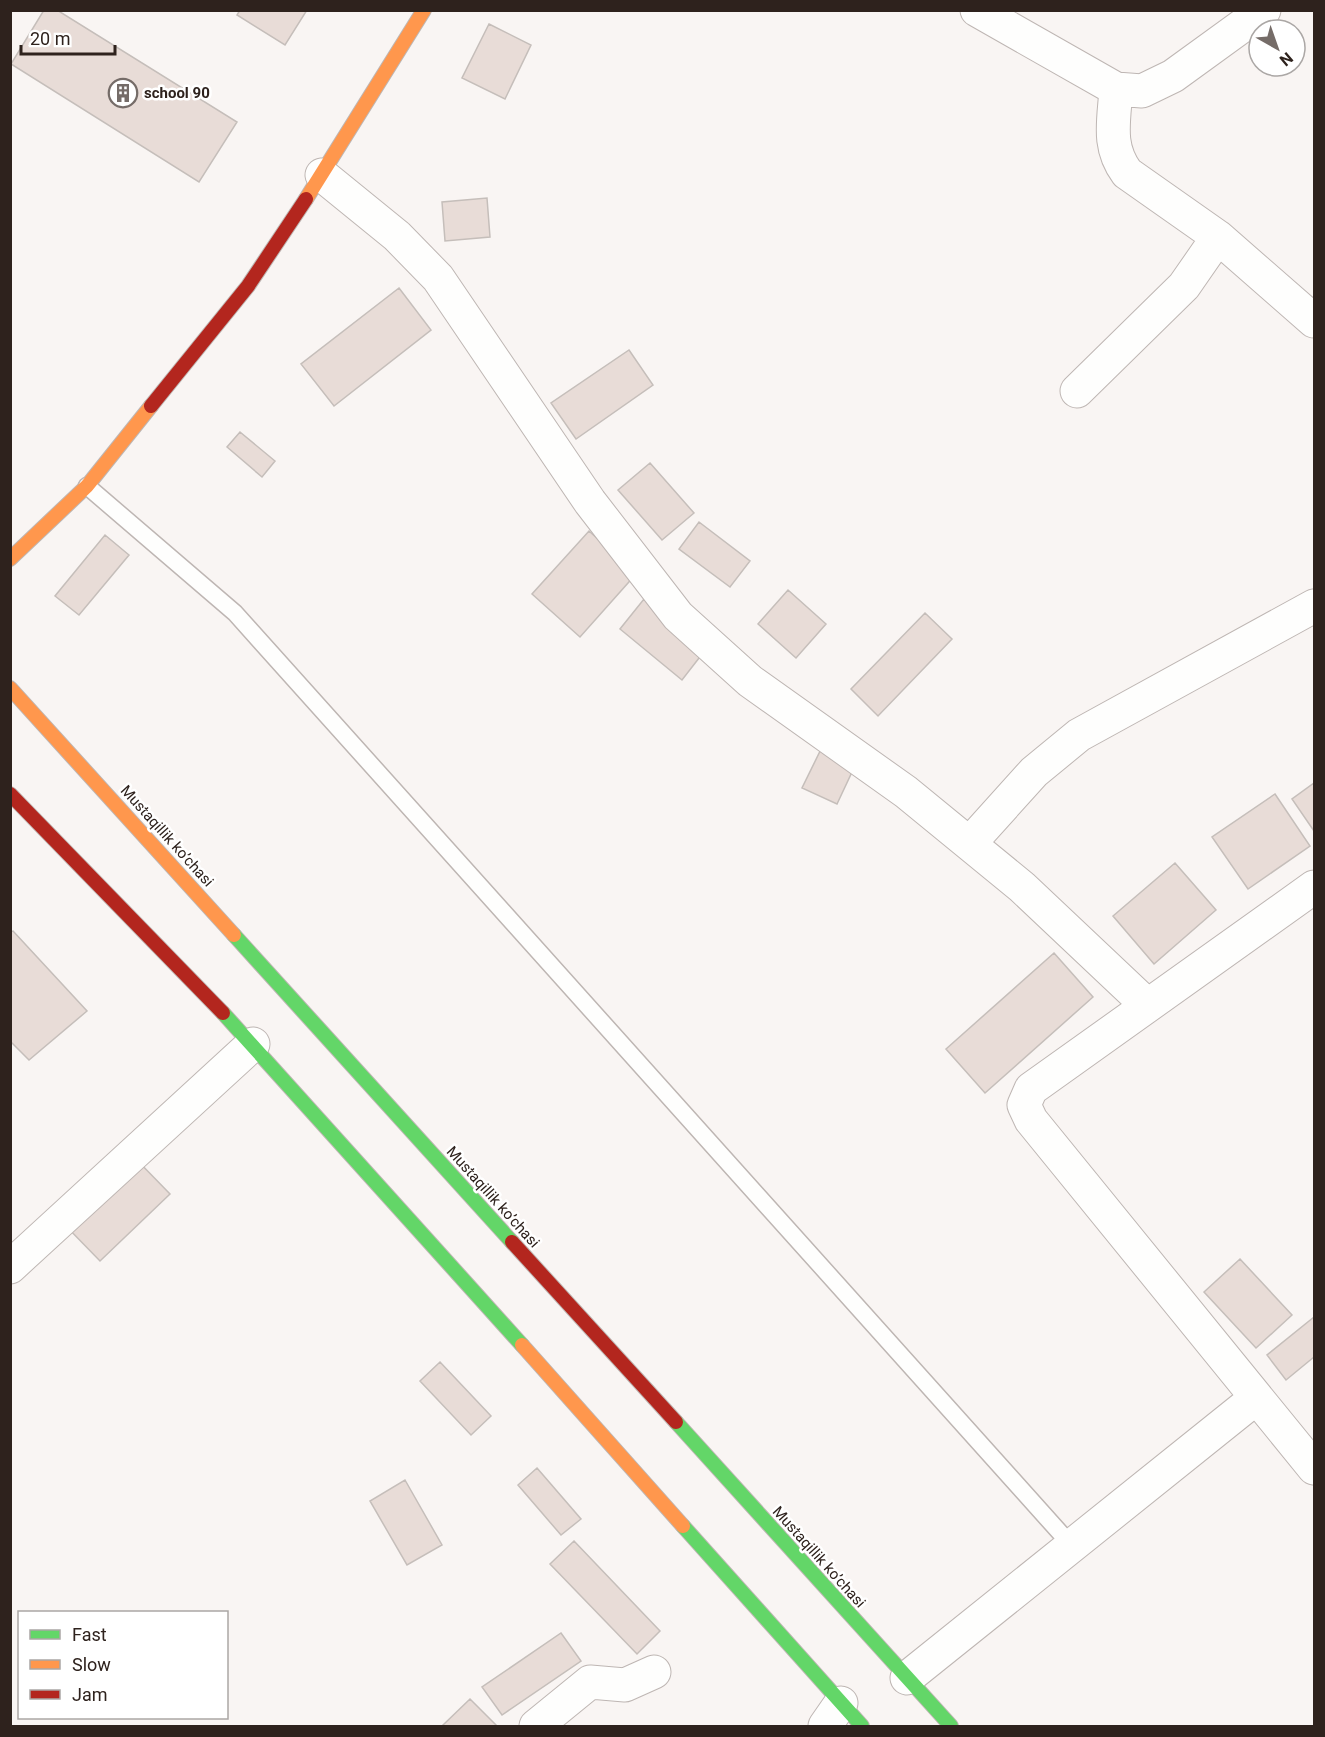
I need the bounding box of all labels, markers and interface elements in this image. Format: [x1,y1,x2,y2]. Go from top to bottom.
scale bar [21,18,116,56]
north arrow [1247,18,1307,78]
text: 20 m [30,28,70,49]
text: N [1276,48,1297,70]
building icon: school 90 [107,77,139,109]
place label: school 90 [144,84,210,102]
street label: Mustaqillik ko’chasi [117,782,217,890]
street label: Mustaqillik ko’chasi [443,1143,543,1251]
street label: Mustaqillik ko’chasi [769,1503,869,1611]
legend [18,1611,228,1719]
text: Fast [72,1624,107,1645]
text: Slow [72,1654,111,1675]
text: Jam [72,1684,108,1705]

